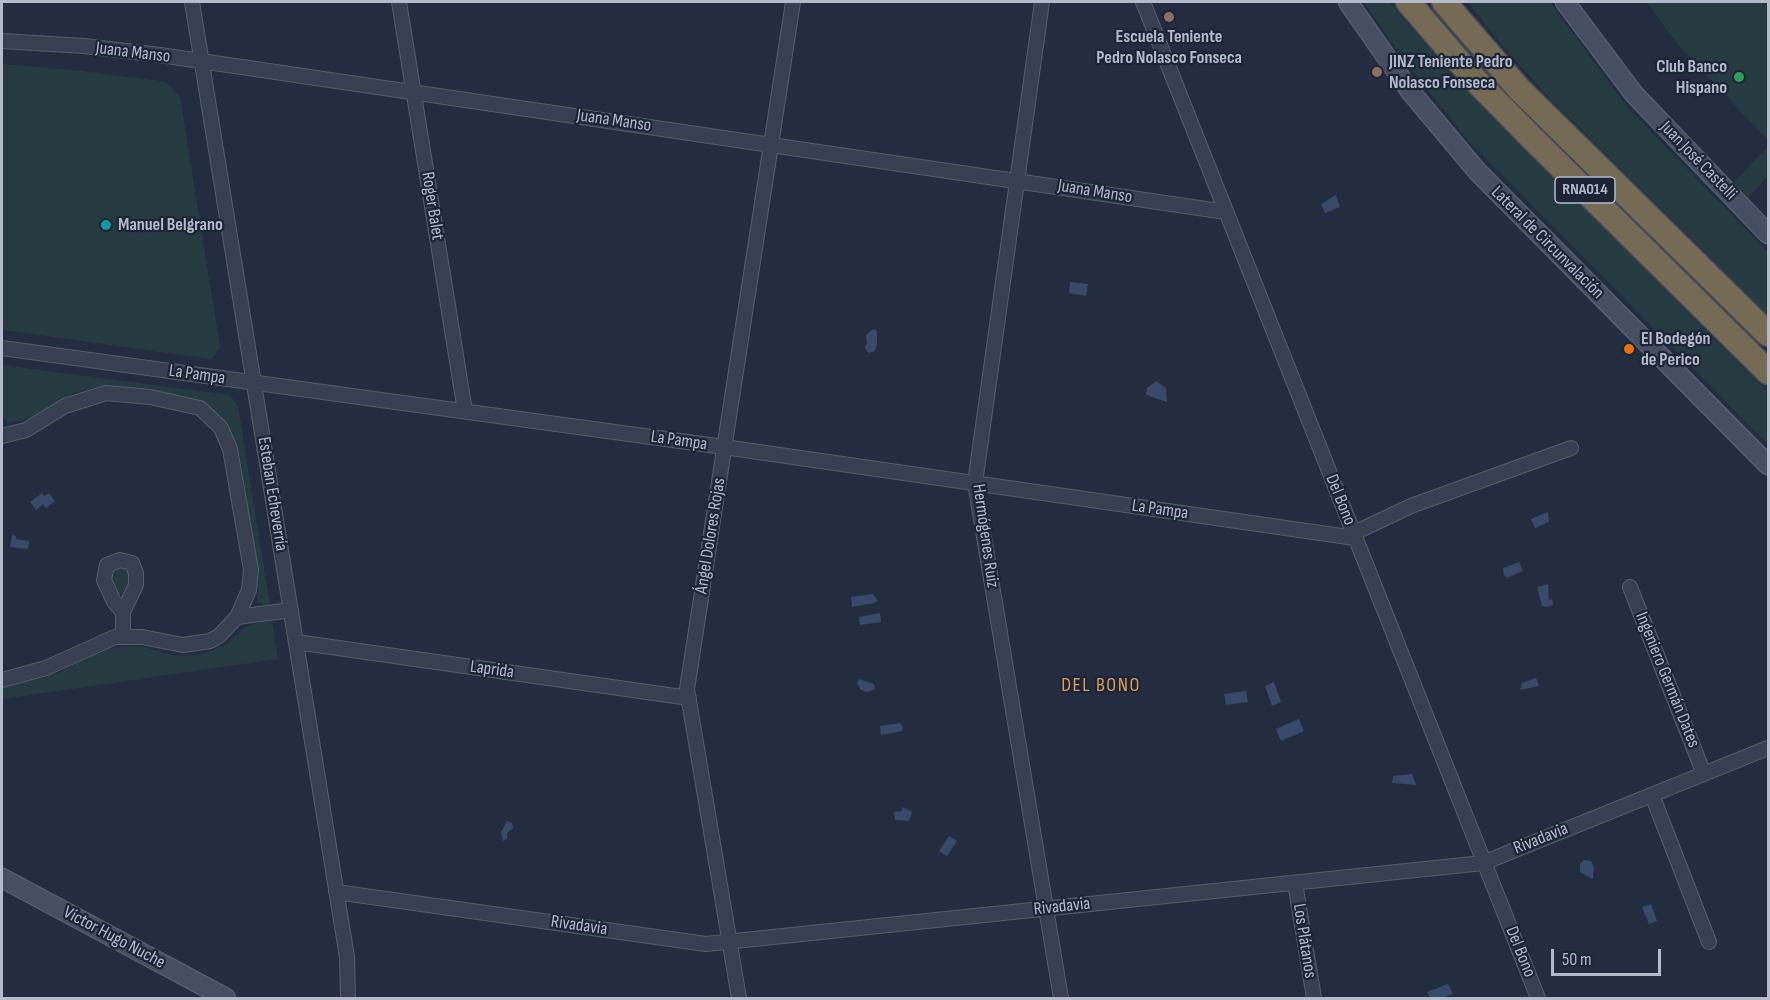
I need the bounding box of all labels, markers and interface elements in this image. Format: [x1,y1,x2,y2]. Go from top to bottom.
marker: Escuela Teniente Pedro Nolasco Fonseca [1162,10,1176,24]
place label: Escuela Teniente Pedro Nolasco Fonseca [1096,26,1242,68]
street label: Juana Manso [95,38,171,68]
place label: JINZ Teniente Pedro Nolasco Fonseca [1389,51,1513,94]
place label: Club Banco Hispano [1656,56,1727,98]
marker: JINZ Teniente Pedro Nolasco Fonseca [1370,65,1384,79]
marker: Club Banco Hispano [1732,70,1746,84]
street label: Juana Manso [575,105,653,137]
street label: Juan José Castelli [1655,117,1741,205]
street label: Roger Balet [416,170,448,242]
street label: Juana Manso [1056,175,1134,209]
road number: RNA014 [1555,177,1615,203]
street label: Lateral de Circunvalación [1486,182,1608,304]
place label: Manuel Belgrano [118,214,223,236]
marker: Manuel Belgrano [99,218,113,232]
place label: El Bodegón de Perico [1641,328,1711,370]
marker: El Bodegón de Perico [1622,342,1636,356]
street label: La Pampa [167,360,227,390]
street label: La Pampa [649,426,709,456]
street label: Esteban Echeverría [252,435,292,553]
street label: Del Bono [1320,471,1360,529]
street label: Ángel Dolores Rojas [691,476,731,596]
street label: Hermógenes Ruiz [967,483,1003,589]
street label: La Pampa [1130,495,1190,525]
street label: Ingeniero Germán Dates [1630,609,1704,751]
street label: Laprida [469,656,515,684]
district label: DEL BONO [1061,674,1141,698]
street label: Rivadavia [1511,818,1571,860]
street label: Rivadavia [1033,893,1091,921]
street label: Víctor Hugo Nuche [59,902,169,974]
street label: Los Plátanos [1287,902,1321,980]
street label: Rivadavia [549,911,609,941]
street label: Del Bono [1500,923,1540,981]
scale bar [1554,937,1664,975]
text: 50 m [1562,949,1592,970]

